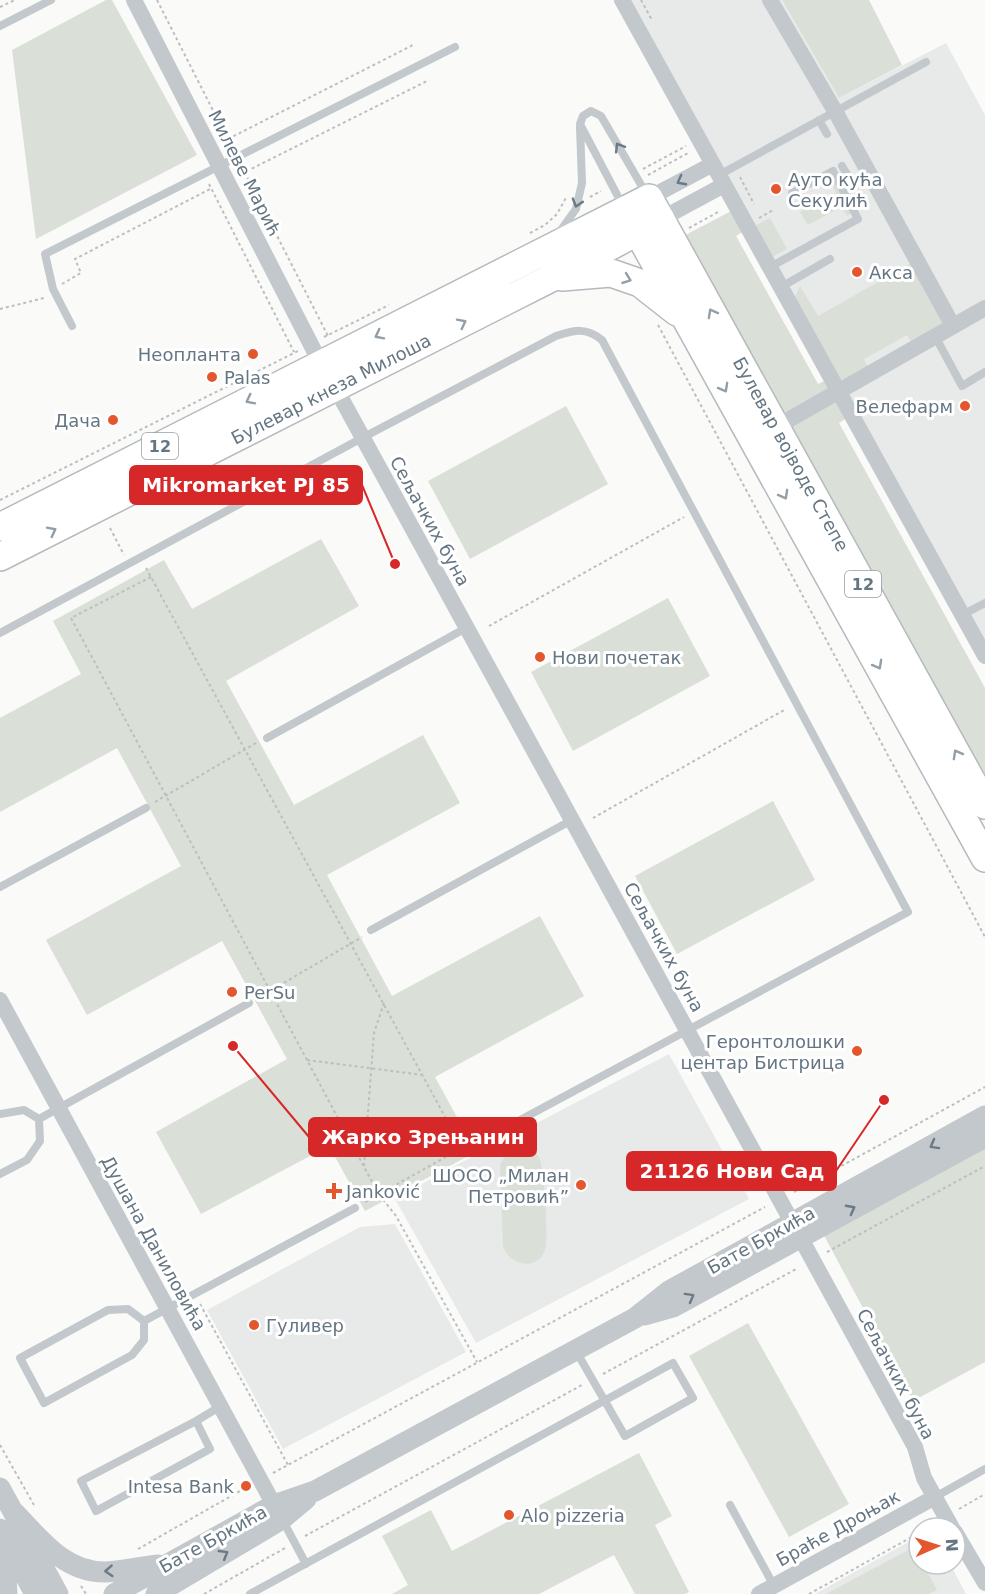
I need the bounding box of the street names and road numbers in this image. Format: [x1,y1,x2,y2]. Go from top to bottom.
street label: Милеве Марић [204,106,286,240]
street label: Булевар кнеза Милоша [227,329,435,449]
street label: Булевар војводе Степе [729,353,853,555]
road number: 12 [142,433,178,459]
street label: Сељачких буна [386,452,474,590]
road number: 12 [845,571,881,597]
street label: Сељачких буна [620,878,708,1016]
street label: Душана Даниловића [97,1152,211,1334]
street label: Бате Бркића [704,1202,818,1278]
street label: Сељачких буна [853,1305,939,1443]
street label: Браће Дроњак [773,1485,904,1571]
street label: Бате Бркића [156,1501,270,1577]

